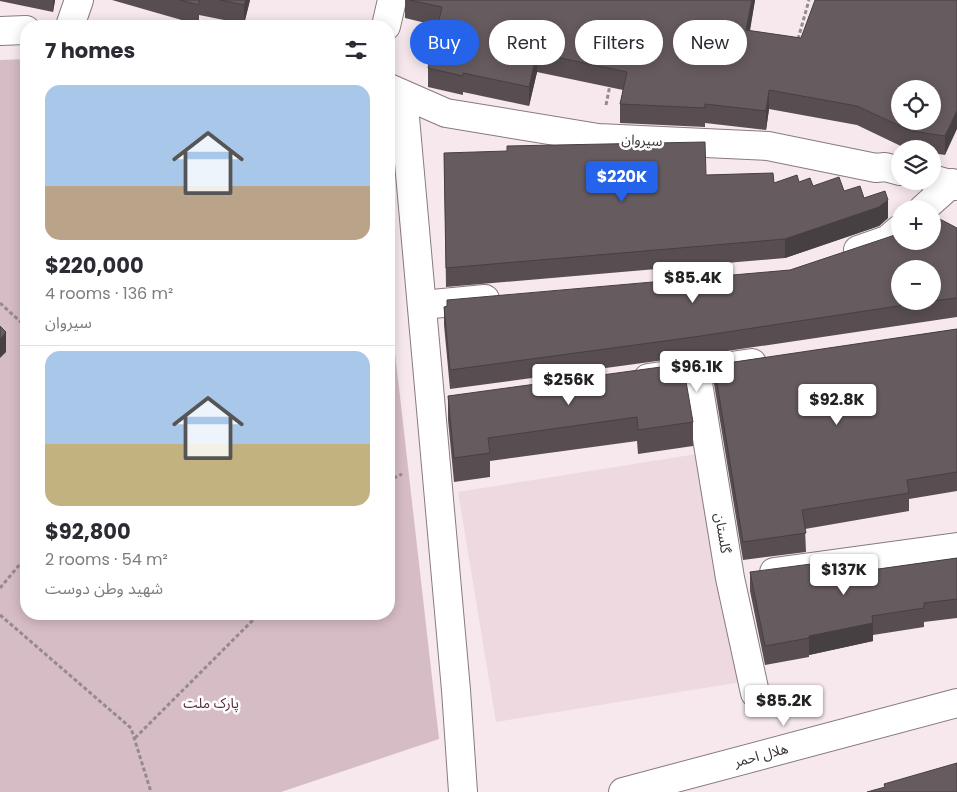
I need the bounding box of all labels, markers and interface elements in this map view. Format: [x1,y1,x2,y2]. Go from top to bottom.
chip: Buy [410,20,479,65]
chip: Rent [489,20,565,65]
chip: Filters [575,20,663,65]
chip: New [673,20,747,65]
text: 7 homes [45,36,135,65]
icon: filters [342,36,370,64]
map controls [891,80,941,310]
button: locate [891,80,941,130]
icon: home [163,118,253,208]
street label: سیروان [621,129,663,151]
button: layers [891,140,941,190]
pin: $220K [587,160,657,203]
text: $220K [597,165,647,188]
button: + [891,200,941,250]
text: $220,000 [45,251,144,280]
button: − [891,260,941,310]
pin: $85.4K [652,262,734,304]
text: $85.4K [664,266,722,289]
text: 4 rooms · 136 m² [45,282,173,305]
text: سیروان [45,311,92,334]
pin: $96.1K [656,350,738,393]
text: $96.1K [671,355,723,378]
pin: $256K [534,364,604,406]
text: $256K [543,368,595,391]
icon: home [163,383,253,473]
pin: $92.8K [796,384,878,426]
text: $92.8K [809,388,865,411]
street label: گلستان [710,511,736,555]
text: $92,800 [45,517,131,546]
text: 2 rooms · 54 m² [45,548,168,571]
pin: $137K [809,554,879,596]
text: $137K [821,558,867,581]
text: شهید وطن دوست [45,577,163,600]
pin: $85.2K [743,684,825,727]
text: $85.2K [756,689,812,712]
park label: پارک ملت [183,693,239,713]
street label: هلال احمر [731,738,790,772]

